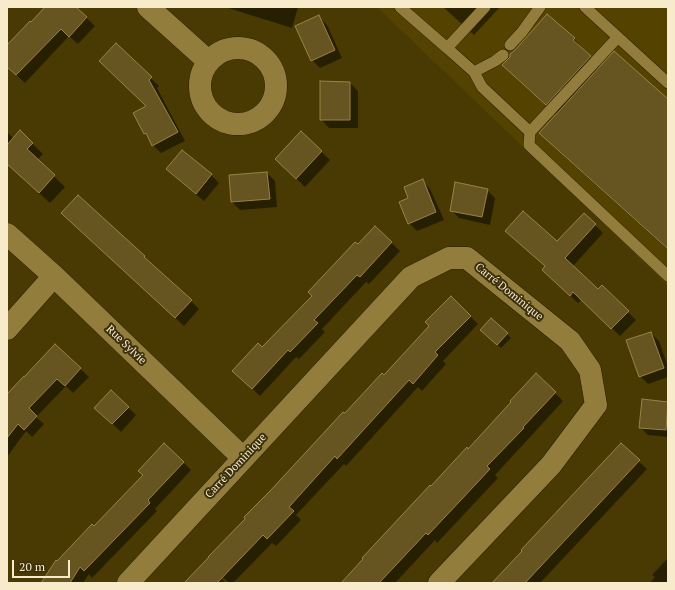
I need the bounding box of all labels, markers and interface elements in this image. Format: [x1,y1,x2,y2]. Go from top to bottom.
street label: Carré Dominique [472,261,546,323]
street label: Rue Sylvie [103,323,149,367]
street label: Carré Dominique [203,431,269,501]
scale bar [14,552,72,578]
text: 20 m [19,559,45,574]

